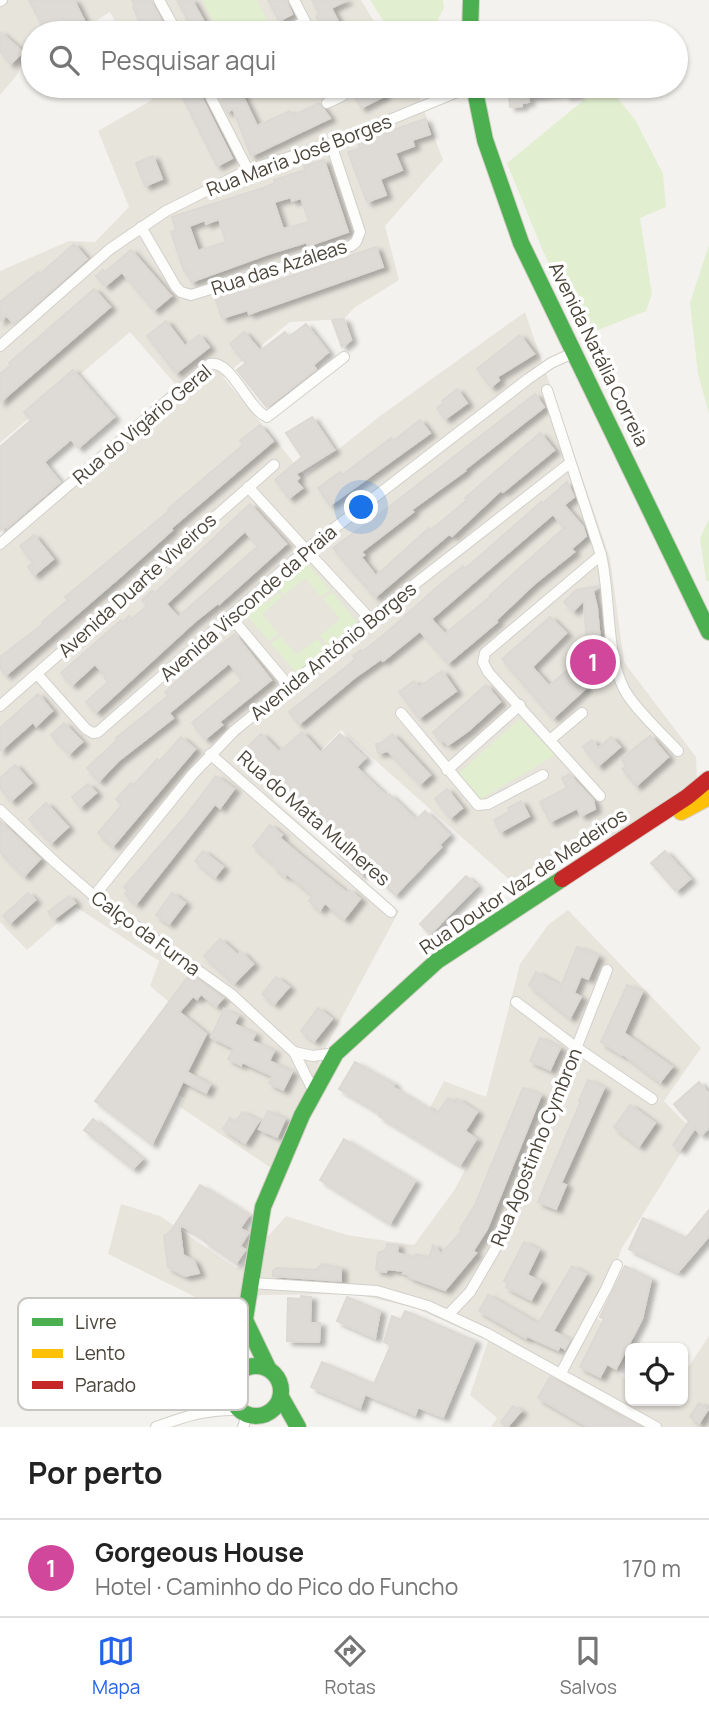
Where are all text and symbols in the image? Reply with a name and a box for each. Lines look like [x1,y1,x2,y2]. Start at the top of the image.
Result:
search box [21,21,688,98]
icon: search [45,41,83,79]
text: Pesquisar aqui [101,42,276,78]
street label: Rua Maria José Borges [203,108,395,202]
street label: Rua das Azáleas [208,233,350,301]
street label: Avenida Natália Correia [543,257,655,451]
street label: Rua do Vigário Geral [67,358,217,490]
your location [344,490,378,524]
street label: Avenida Duarte Viveiros [52,507,222,663]
street label: Avenida Visconde da Praia [154,519,342,687]
street label: Avenida António Borges [244,576,422,726]
pin: 1 [570,636,616,688]
street label: Rua do Mata Mulheres [232,744,396,892]
street label: Rua Doutor Vaz de Medeiros [414,802,632,960]
street label: Calço da Furna [86,885,206,981]
street label: Rua Agostinho Cymbron [484,1044,588,1250]
legend [18,1298,248,1410]
text: Livre [75,1309,117,1335]
text: Lento [75,1340,125,1366]
map controls [625,1343,688,1406]
button: locate [625,1343,688,1406]
text: Parado [75,1372,136,1398]
text: Por perto [28,1452,163,1493]
text: Gorgeous House [95,1534,304,1570]
text: 1 [46,1552,56,1584]
text: 170 m [622,1552,681,1584]
text: Hotel · Caminho do Pico do Funcho [95,1570,458,1602]
tab: Mapa [92,1632,140,1700]
tab: Rotas [324,1632,376,1700]
tab: Salvos [560,1632,617,1700]

